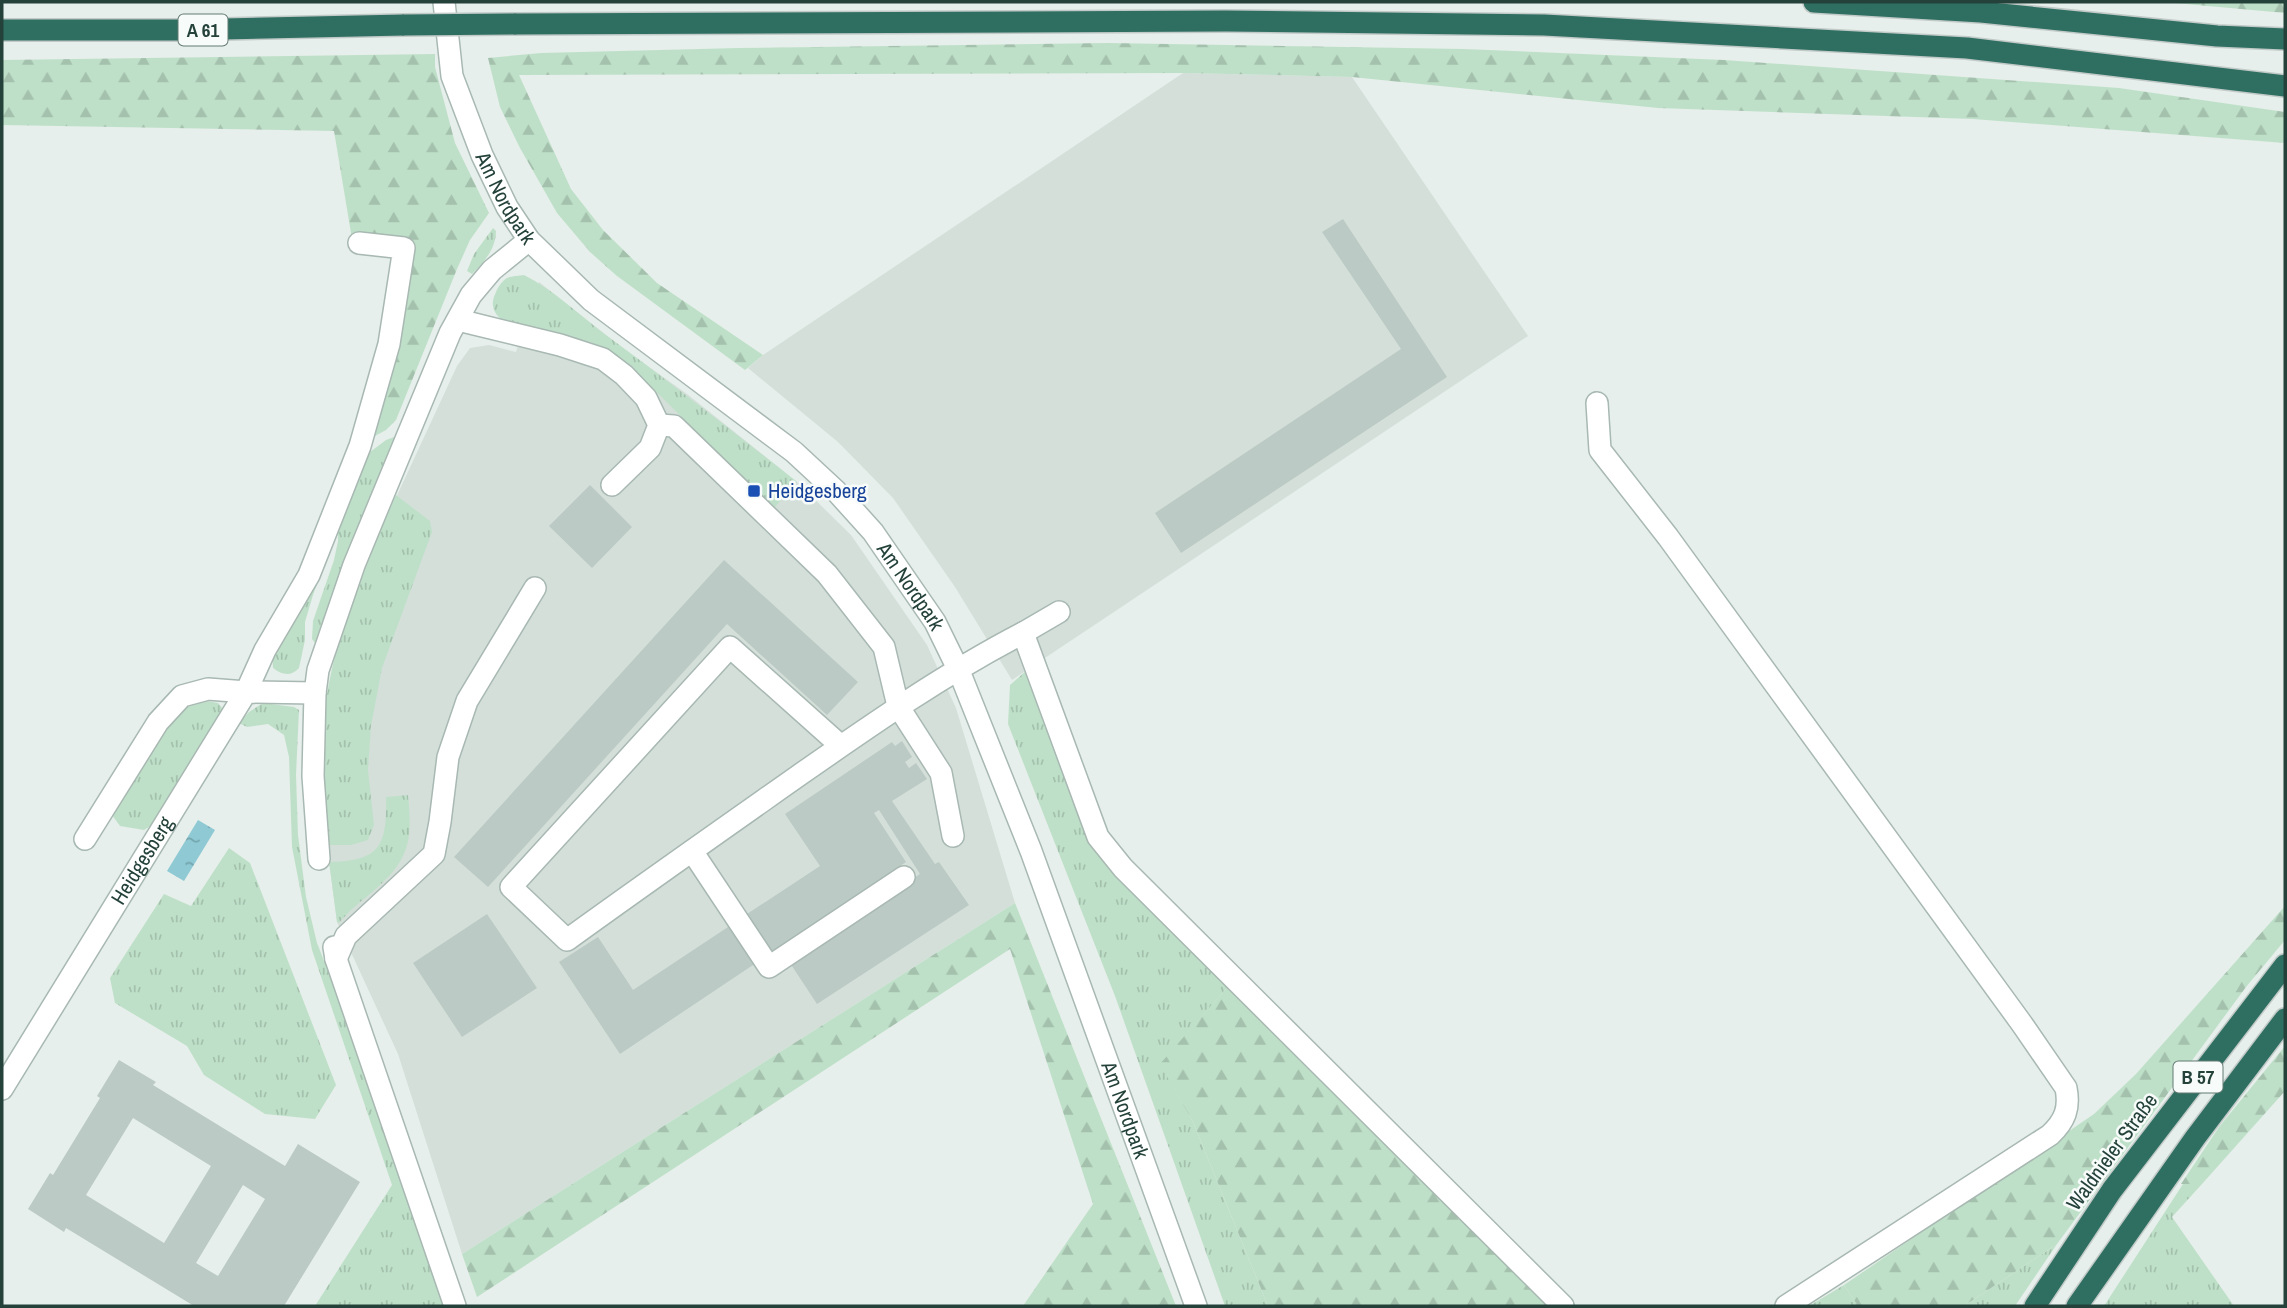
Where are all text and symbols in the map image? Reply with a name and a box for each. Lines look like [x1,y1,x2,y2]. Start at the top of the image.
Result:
road number: A 61 [178,14,228,46]
street label: Am Nordpark [468,146,543,250]
place label: Heidgesberg [768,476,867,505]
marker: Heidgesberg [746,483,762,499]
street label: Am Nordpark [870,535,952,635]
street label: Heidgesberg [104,810,180,910]
street label: Am Nordpark [1094,1056,1156,1163]
road number: B 57 [2174,1062,2222,1092]
street label: Waldnieler Straße [2059,1087,2164,1216]

